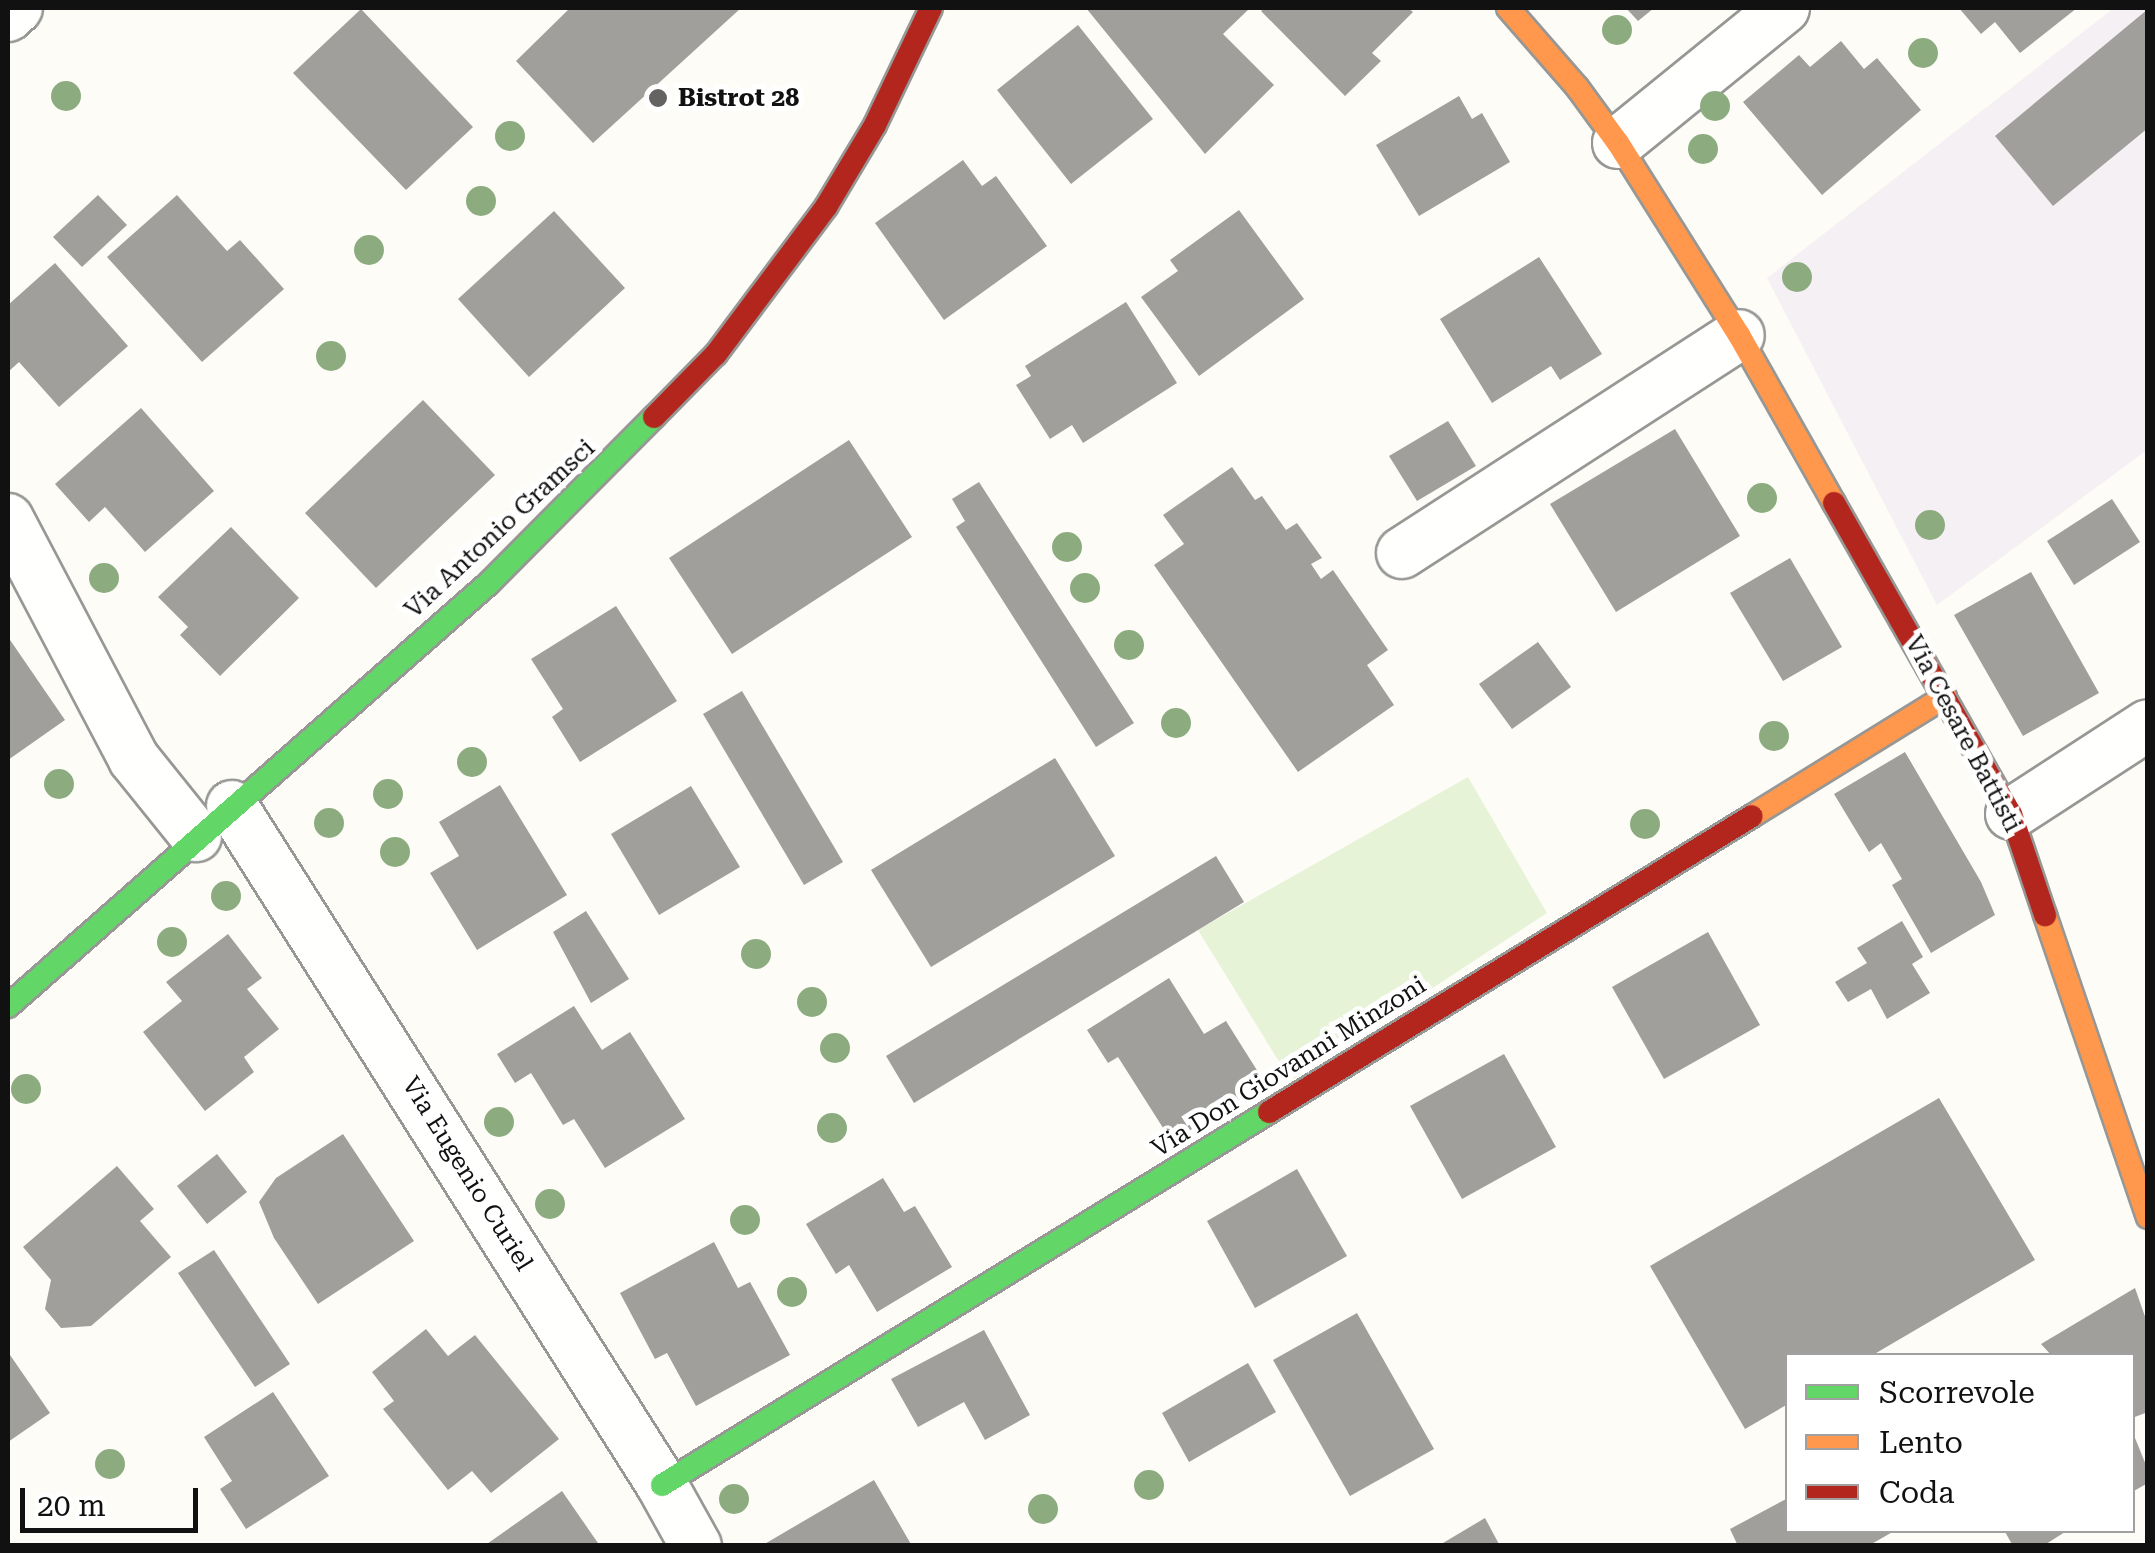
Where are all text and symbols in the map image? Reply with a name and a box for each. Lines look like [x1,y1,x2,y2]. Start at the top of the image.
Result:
place label: Bistrot 28 [678,83,799,113]
marker: Bistrot 28 [647,87,669,109]
street label: Via Antonio Gramsci [399,433,601,625]
street label: Via Cesare Battisti [1898,630,2028,838]
street label: Via Don Giovanni Minzoni [1146,970,1432,1164]
street label: Via Eugenio Curiel [395,1071,539,1277]
legend [1785,1353,2135,1533]
text: Scorrevole [1879,1375,2035,1410]
text: Lento [1879,1425,1963,1460]
scale bar [25,1468,202,1530]
text: Coda [1879,1475,1955,1510]
text: 20 m [37,1488,106,1523]

